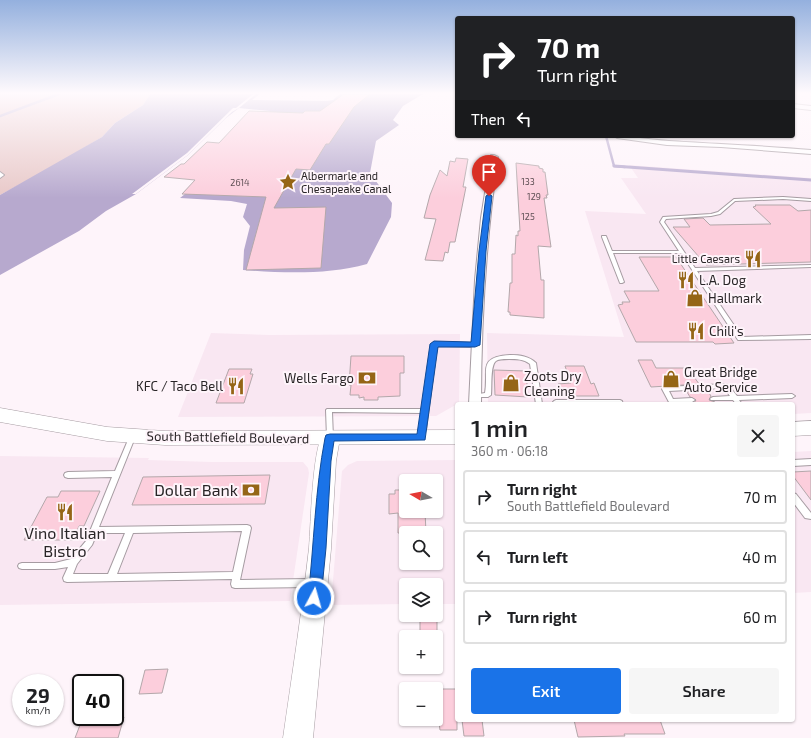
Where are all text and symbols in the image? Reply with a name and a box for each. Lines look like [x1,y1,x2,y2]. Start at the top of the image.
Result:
text: 70 m [537,30,600,64]
icon: right [471,32,523,84]
text: Turn right [537,64,617,86]
icon: left [513,108,535,130]
text: Then [471,110,505,128]
pin [472,155,506,196]
icon: arrive [478,161,500,183]
place label: Albermarle and Chesapeake Canal [301,169,392,195]
place icon: Albermarle and Chesapeake Canal [278,172,298,192]
house number: 133 [521,176,535,187]
house number: 2614 [230,177,250,188]
house number: 129 [527,191,541,202]
house number: 125 [521,211,535,222]
restaurant icon: Little Caesars [743,249,763,269]
place label: Little Caesars [672,252,740,265]
restaurant icon: L.A. Dog [676,270,696,290]
place label: L.A. Dog [699,272,746,288]
shop icon: Hallmark [685,288,705,308]
place label: Hallmark [708,290,762,306]
restaurant icon: Chili's [686,321,706,341]
place label: Chili's [709,323,744,339]
place label: Great Bridge Auto Service [684,364,758,395]
bank icon: Wells Fargo [357,368,377,388]
place label: Zoots Dry Cleaning [524,368,581,399]
shop icon: Great Bridge Auto Service [661,369,681,389]
place label: Wells Fargo [284,370,354,386]
shop icon: Zoots Dry Cleaning [501,373,521,393]
restaurant icon: KFC / Taco Bell [226,376,246,396]
place label: KFC / Taco Bell [136,378,223,394]
text: 1 min [471,413,528,442]
button: close [737,415,779,457]
street label: South Battlefield Boulevard [147,428,309,446]
text: 360 m · 06:18 [471,443,548,459]
north arrow [399,474,443,518]
map controls [399,474,443,726]
place label: Dollar Bank [154,480,238,499]
bank icon: Dollar Bank [241,480,261,500]
text: Turn right [507,480,577,498]
icon: right [473,486,495,508]
text: 70 m [744,488,777,506]
text: South Battlefield Boulevard [507,498,670,514]
restaurant icon: Vino Italian Bistro [55,502,75,522]
place label: Vino Italian Bistro [24,523,106,560]
button: search [399,526,443,570]
icon: left [473,546,495,568]
text: Turn left [507,548,568,566]
text: 40 m [742,548,777,566]
position arrow [293,577,335,619]
button: layers [399,578,443,622]
icon: right [473,606,495,628]
text: Turn right [507,608,577,626]
text: 60 m [743,608,777,626]
button: + [399,630,443,674]
button: Exit [471,668,621,714]
button: Share [629,668,779,714]
speed limit sign: 40 [72,674,124,726]
button: − [399,682,443,726]
text: 29 [26,683,50,707]
text: km/h [26,704,50,716]

